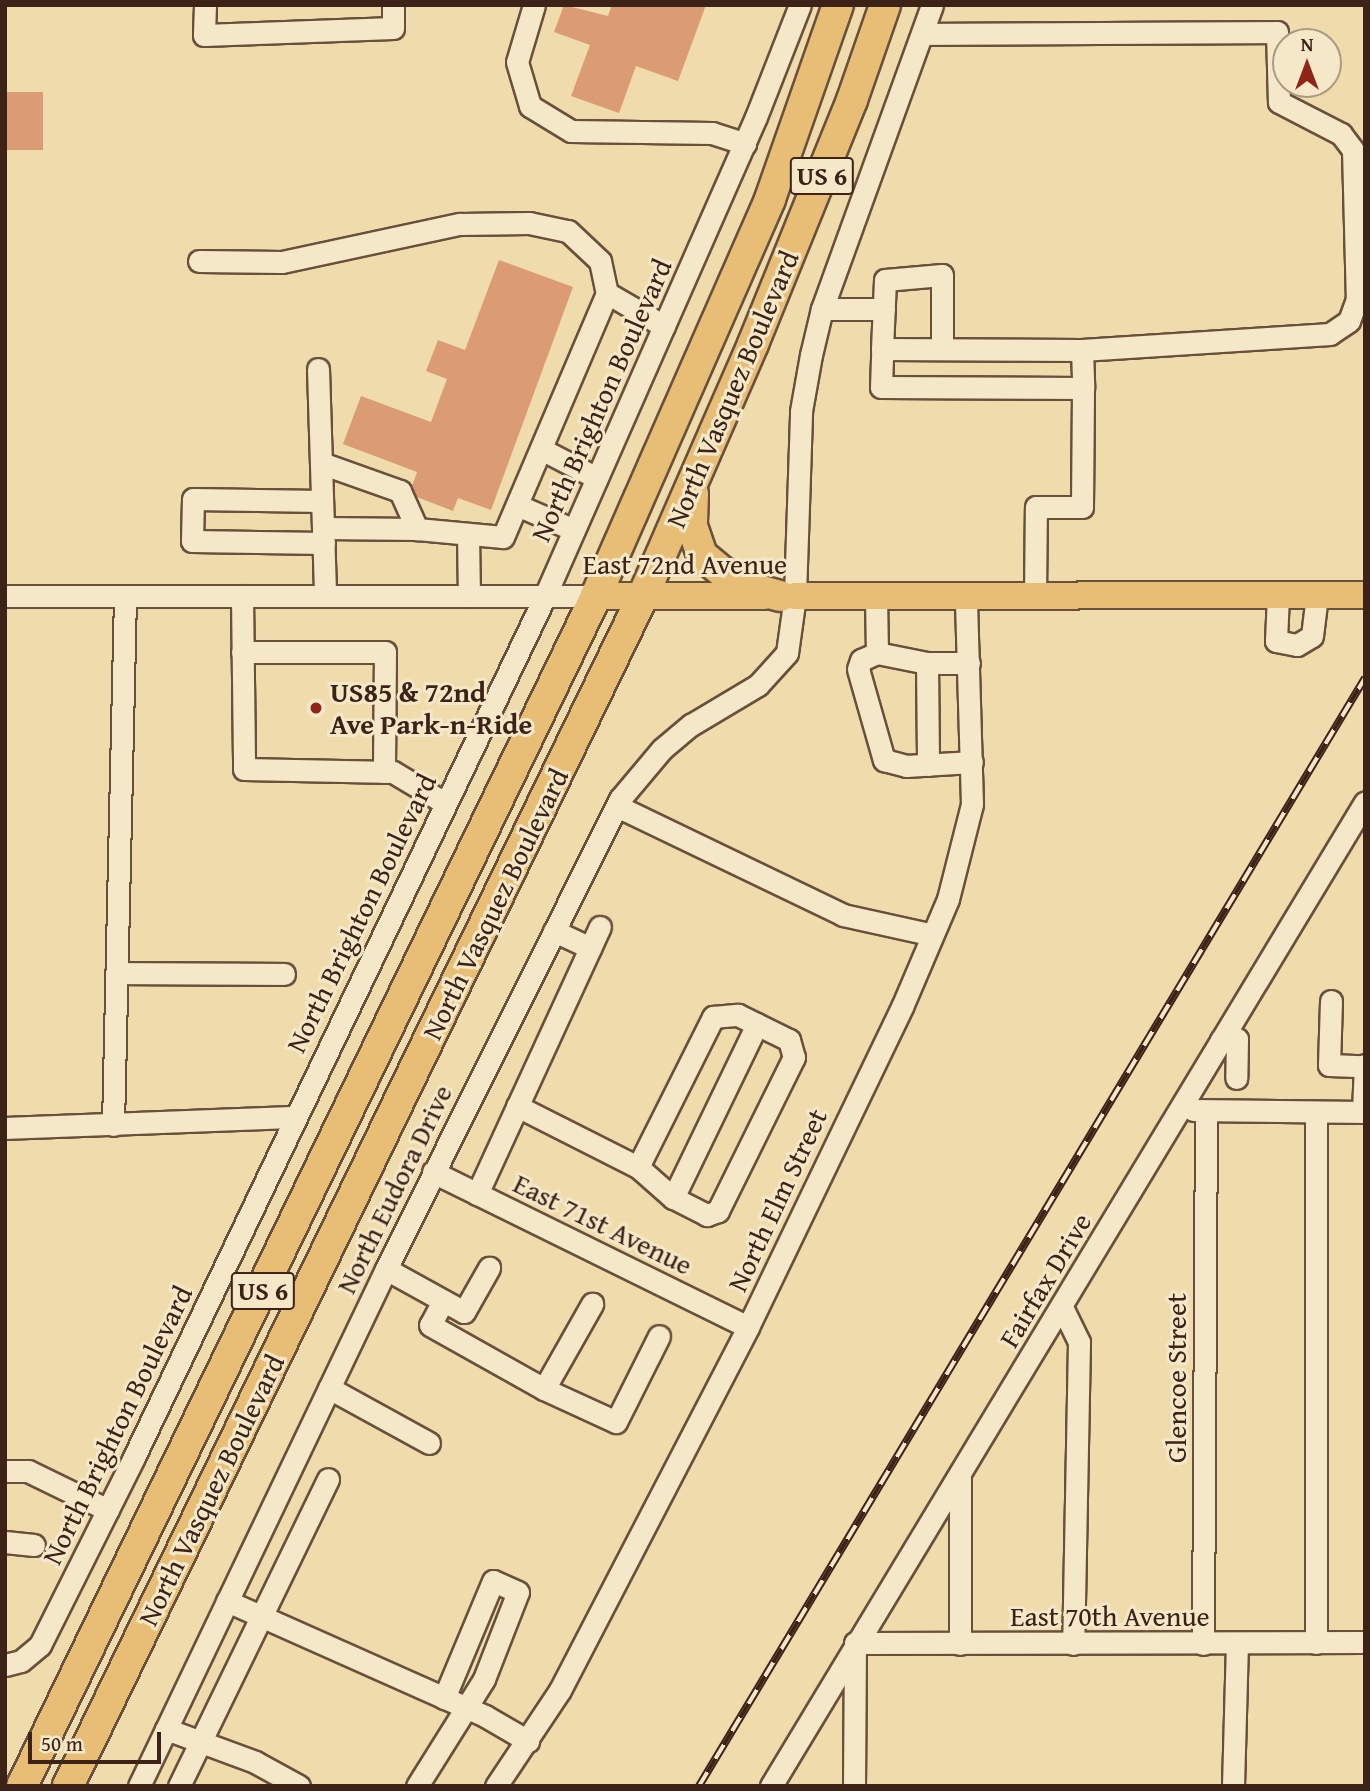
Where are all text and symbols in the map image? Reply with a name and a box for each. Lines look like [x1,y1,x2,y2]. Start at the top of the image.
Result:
north arrow [1272,28,1342,98]
text: N [1301,30,1313,58]
road number: US 6 [789,154,855,198]
street label: North Vasquez Boulevard [658,246,806,532]
street label: North Brighton Boulevard [523,253,679,547]
street label: East 72nd Avenue [583,547,787,581]
place label: US85 & 72nd Ave Park-n-Ride [330,675,532,741]
marker: US85 & 72nd Ave Park-n-Ride [308,700,324,716]
street label: North Vasquez Boulevard [415,763,575,1045]
street label: North Brighton Boulevard [279,768,443,1058]
street label: North Eudora Drive [329,1079,459,1299]
street label: North Elm Street [720,1103,834,1297]
street label: East 71st Avenue [508,1166,698,1282]
street label: Fairfax Drive [992,1207,1098,1353]
road number: US 6 [230,1268,296,1314]
street label: North Brighton Boulevard [35,1280,199,1570]
street label: Glencoe Street [1159,1293,1193,1463]
street label: North Vasquez Boulevard [131,1349,291,1631]
street label: East 70th Avenue [1010,1599,1210,1633]
scale bar [32,1718,164,1762]
text: 50 m [41,1728,83,1759]

